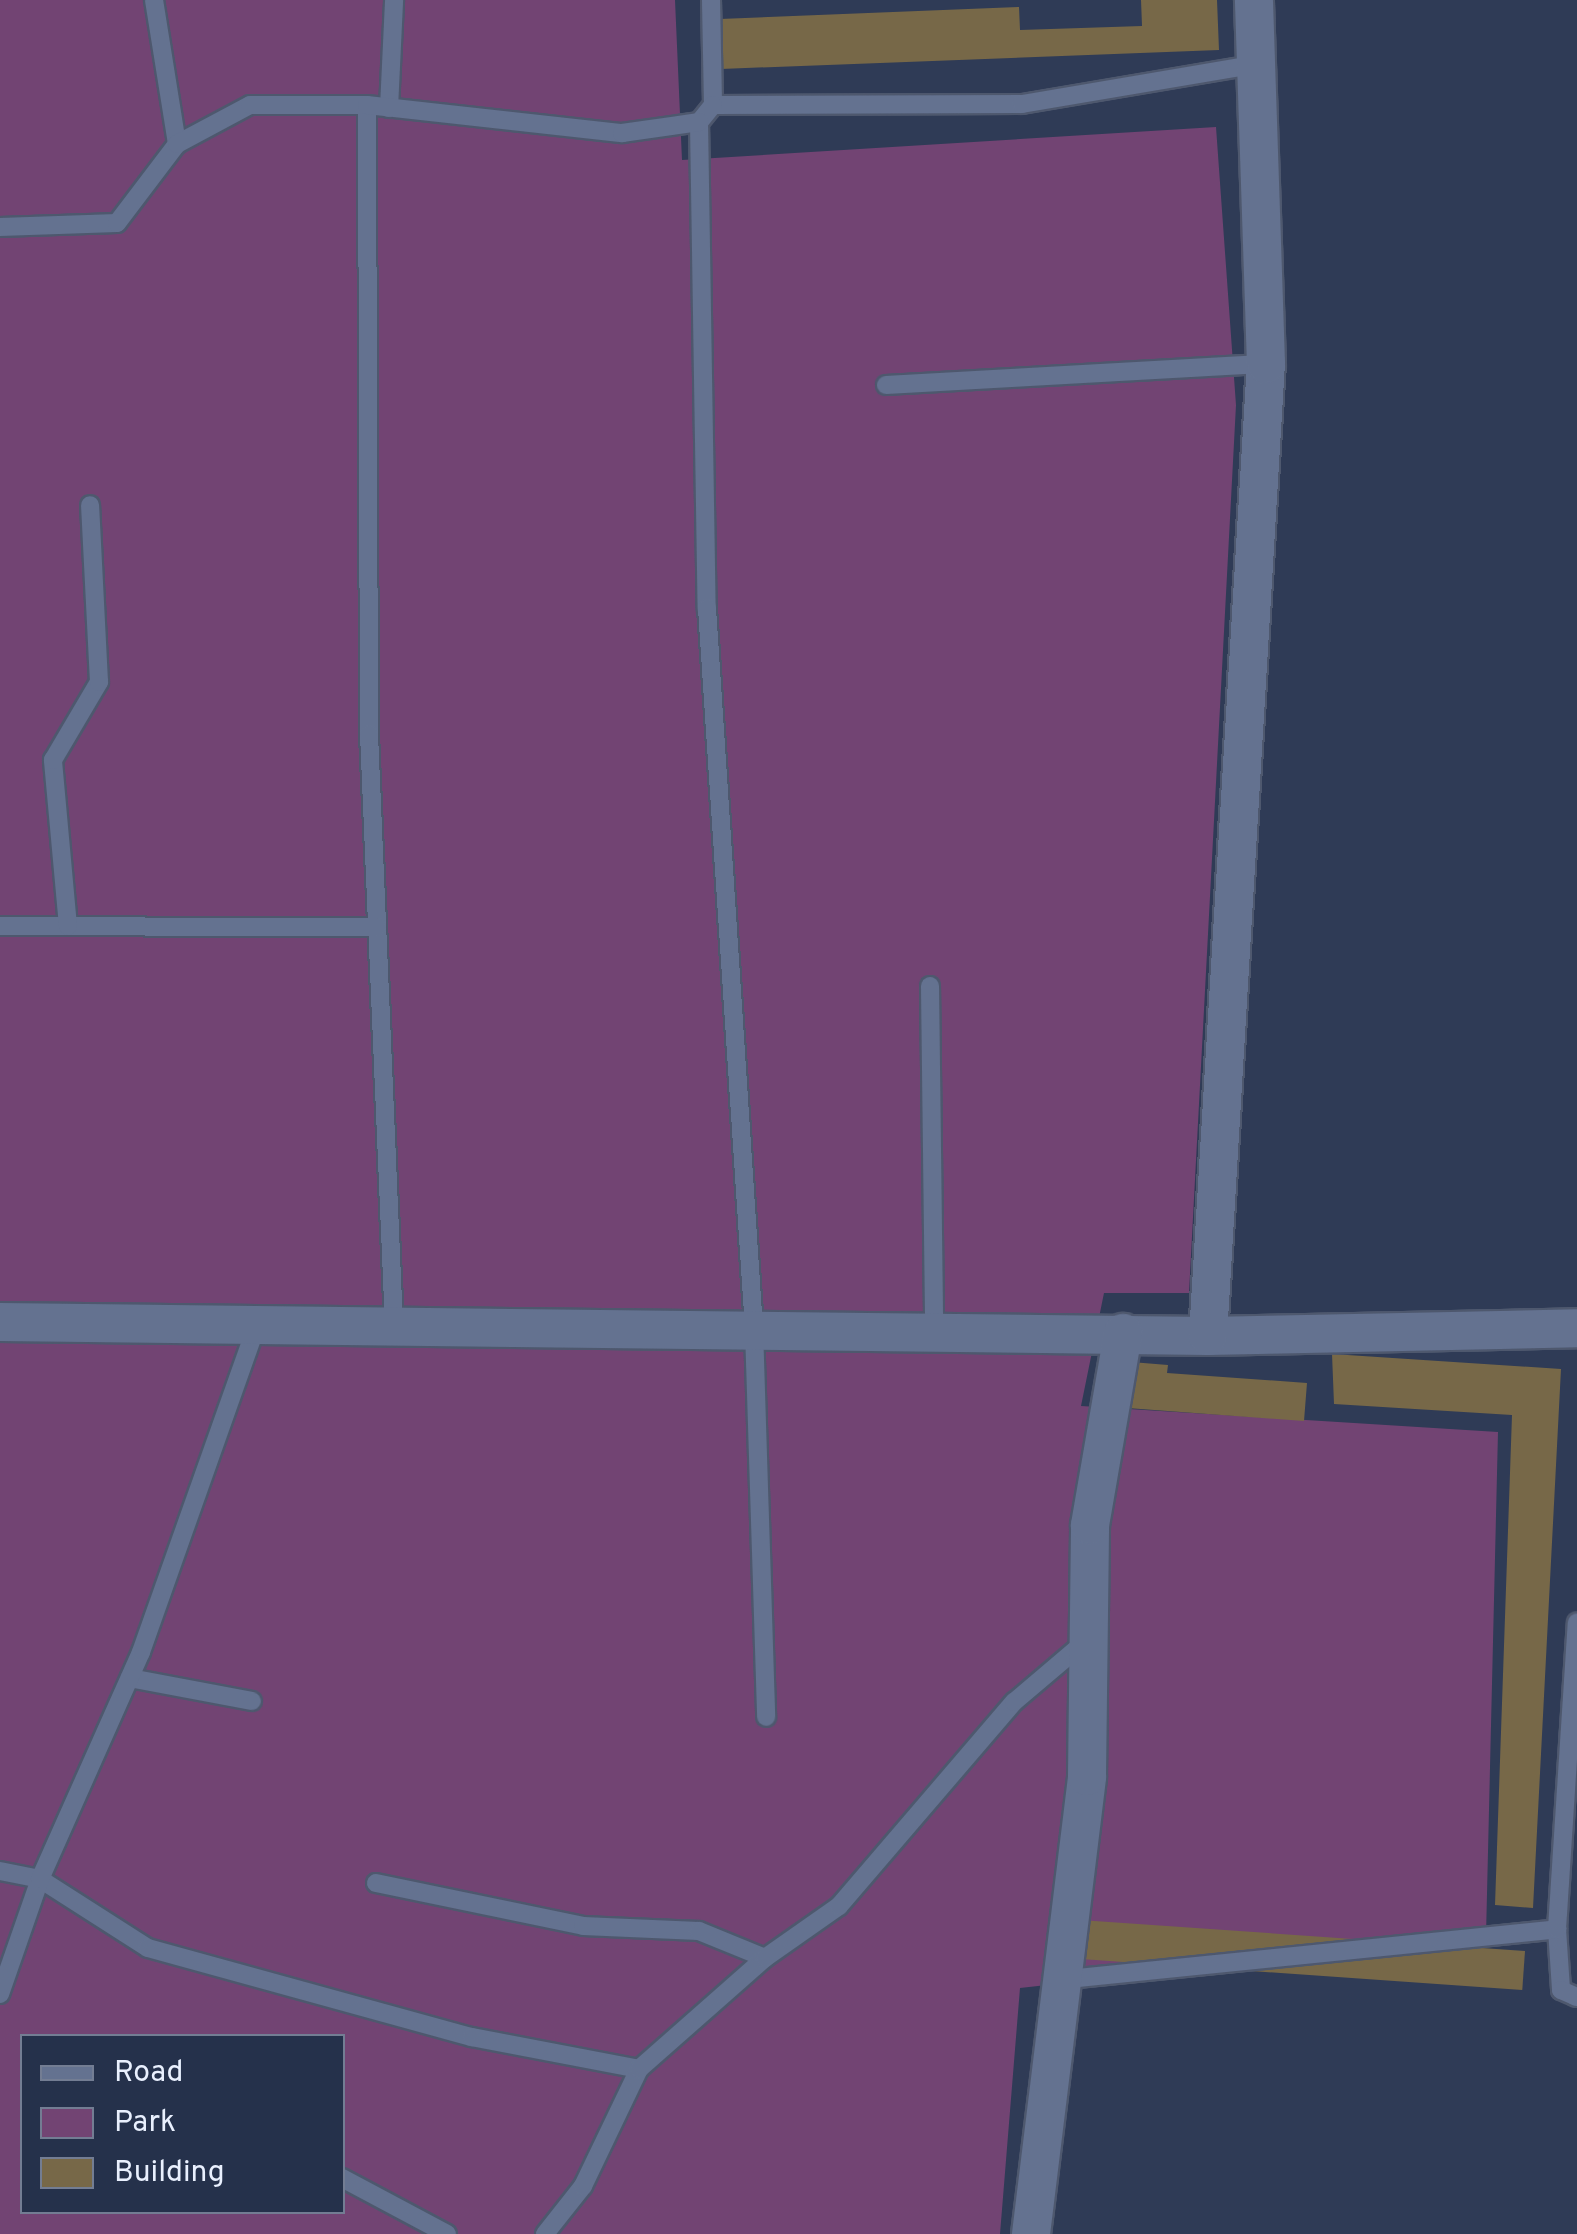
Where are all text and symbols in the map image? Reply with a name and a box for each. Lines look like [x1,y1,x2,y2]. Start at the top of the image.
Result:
legend [20,2034,345,2214]
text: Road [114,2055,183,2092]
text: Park [114,2105,176,2142]
text: Building [114,2155,225,2192]

